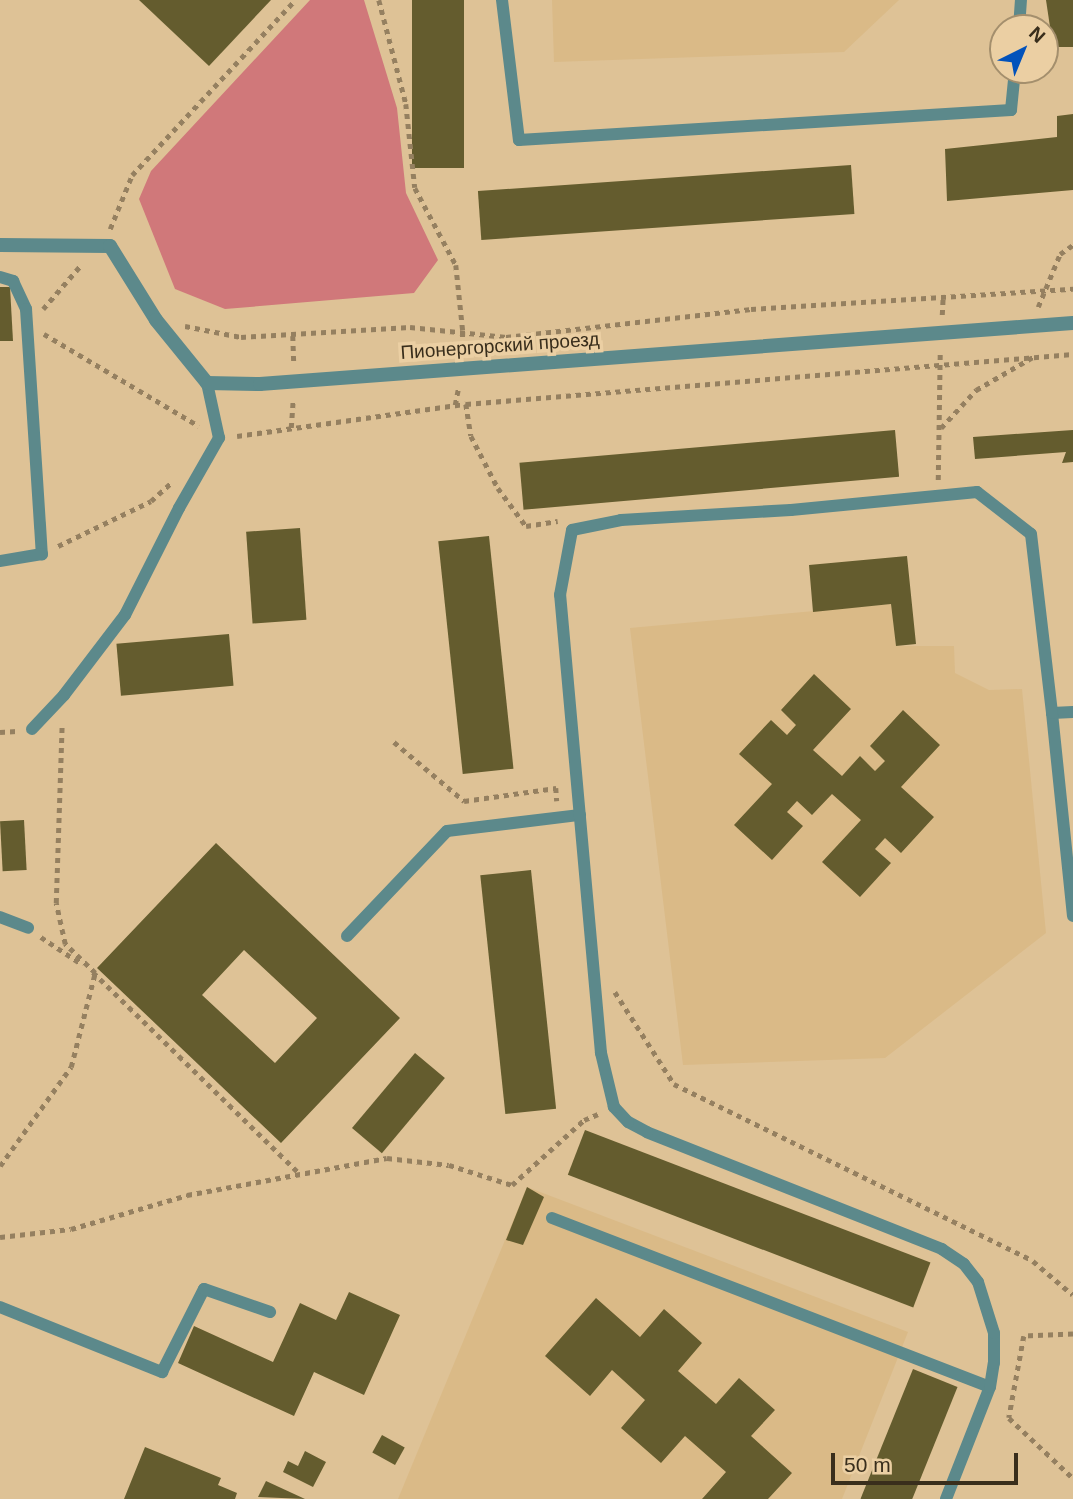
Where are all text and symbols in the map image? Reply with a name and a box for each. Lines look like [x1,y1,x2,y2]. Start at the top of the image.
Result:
north arrow [989,14,1059,84]
text: N [1025,22,1049,47]
street label: Пионергорский проезд [400,328,600,364]
scale bar [835,1440,1022,1484]
text: 50 m [844,1453,891,1476]

